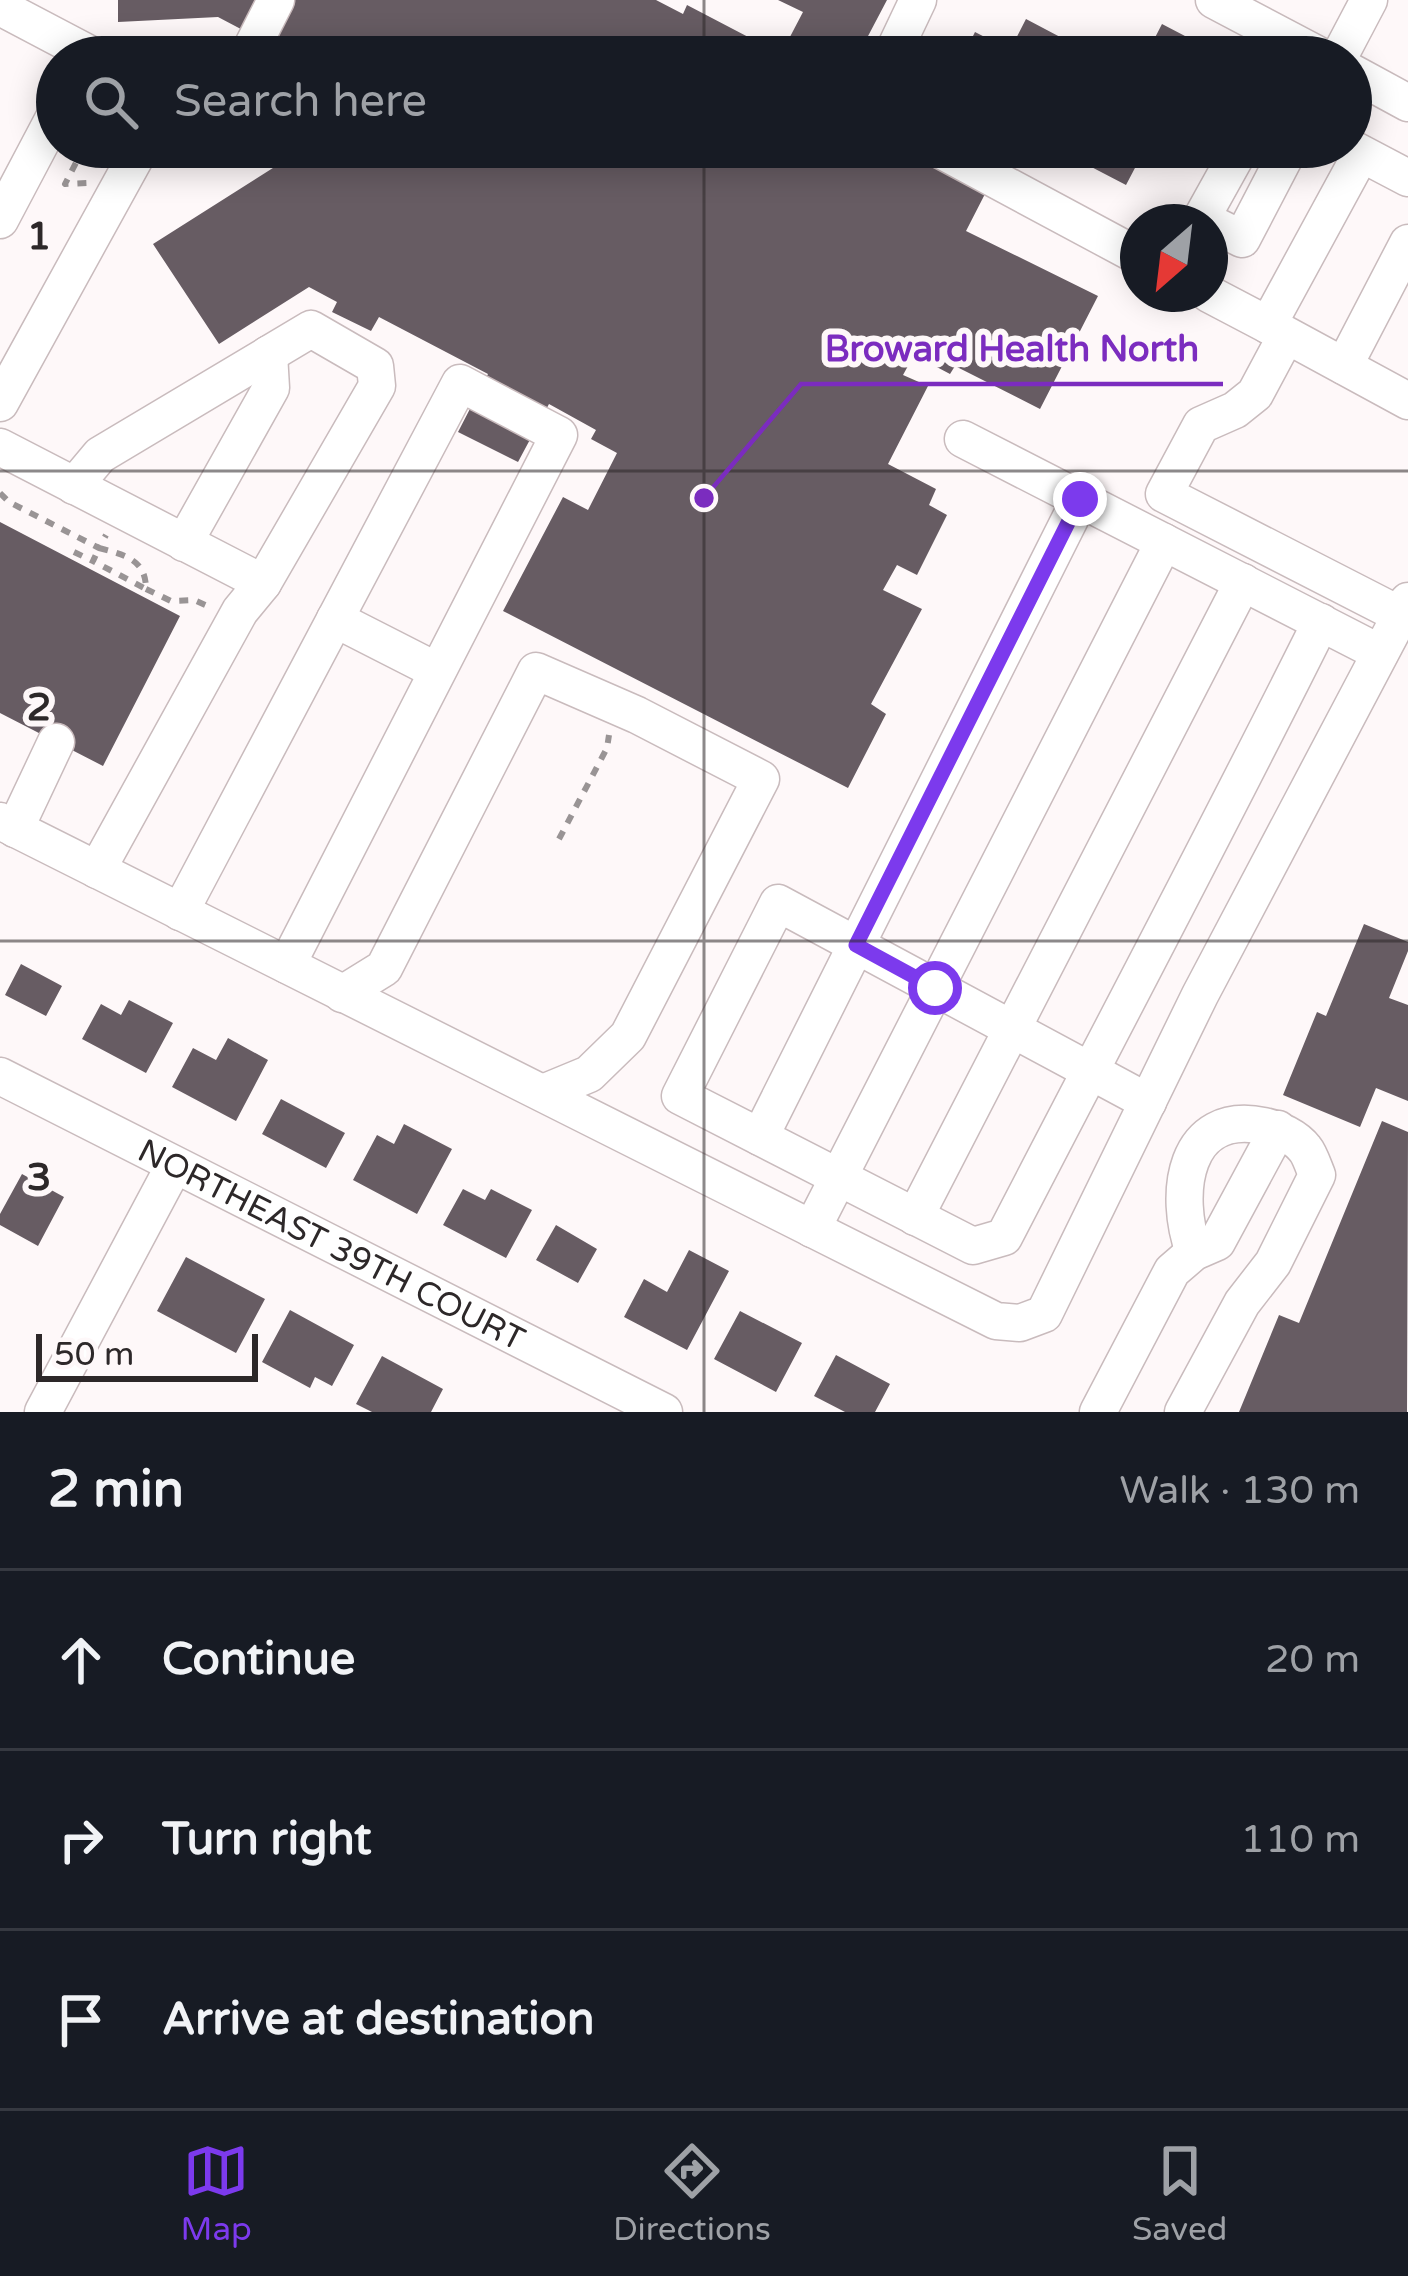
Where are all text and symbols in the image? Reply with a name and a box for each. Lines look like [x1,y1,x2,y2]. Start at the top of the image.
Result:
search box [36,36,1372,168]
icon: search [78,69,144,135]
text: Search here [174,75,427,129]
north arrow [1120,204,1228,312]
text: 1 [27,213,51,260]
callout: Broward Health North [801,312,1223,384]
text: Broward Health North [825,328,1199,371]
route end [1053,472,1107,526]
text: 2 [27,684,51,731]
route start [908,961,962,1015]
street label: NORTHEAST 39TH COURT [131,1131,531,1359]
text: 3 [27,1154,51,1201]
scale bar [36,1328,258,1381]
text: 50 m [54,1335,134,1374]
text: 2 min [48,1459,184,1521]
text: Walk · 130 m [1119,1467,1360,1514]
icon: ahead [48,1627,114,1693]
text: Continue [162,1633,355,1687]
text: 20 m [1265,1636,1360,1683]
icon: right [48,1807,114,1873]
text: Turn right [162,1813,371,1867]
text: 110 m [1241,1816,1360,1863]
icon: arrive [48,1987,114,2053]
text: Arrive at destination [162,1993,594,2047]
tab: Map [181,2138,252,2249]
tab: Directions [613,2138,771,2249]
tab: Saved [1132,2138,1227,2249]

